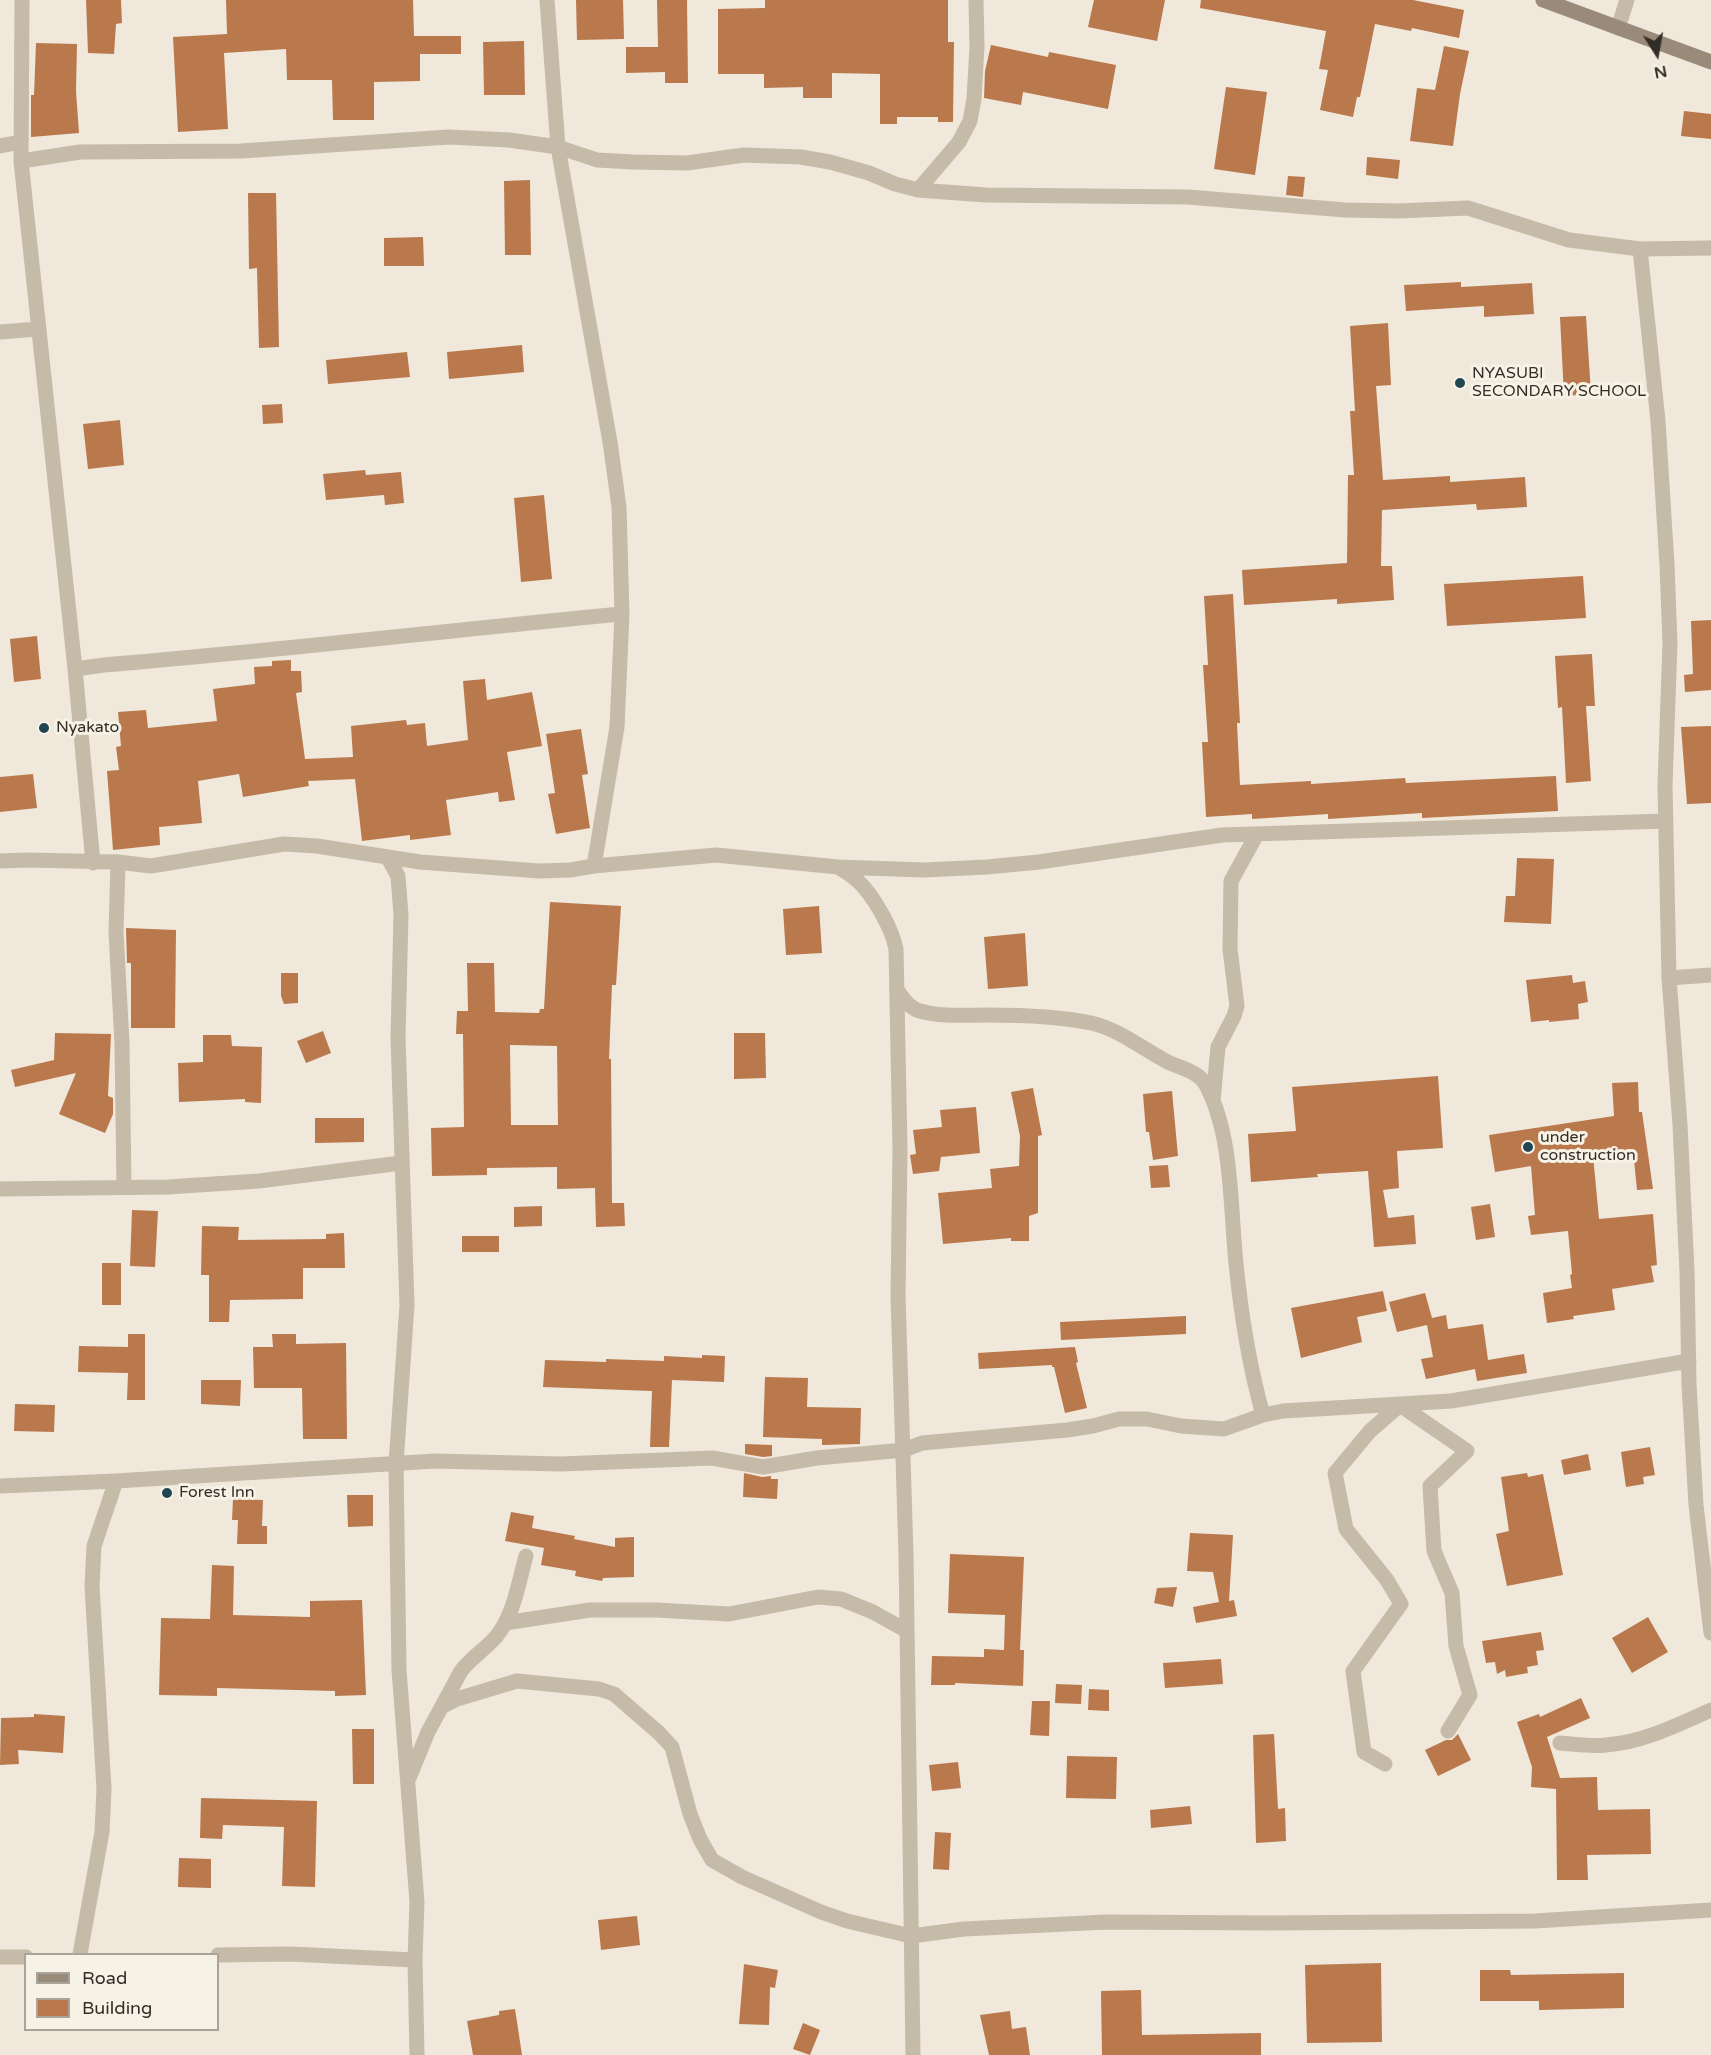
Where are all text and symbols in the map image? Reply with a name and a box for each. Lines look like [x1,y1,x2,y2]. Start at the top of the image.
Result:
north arrow [1627,24,1687,84]
text: N [1652,61,1669,83]
place label: NYASUBI SECONDARY SCHOOL [1472,364,1646,402]
marker: NYASUBI SECONDARY SCHOOL [1453,376,1467,390]
place label: Nyakato [56,718,119,738]
marker: Nyakato [37,721,51,735]
place label: under construction [1540,1128,1636,1166]
marker: under construction [1521,1140,1535,1154]
place label: Forest Inn [179,1483,255,1503]
marker: Forest Inn [160,1486,174,1500]
legend [24,1953,219,2031]
text: Road [82,1967,127,1989]
text: Building [82,1997,152,2019]

